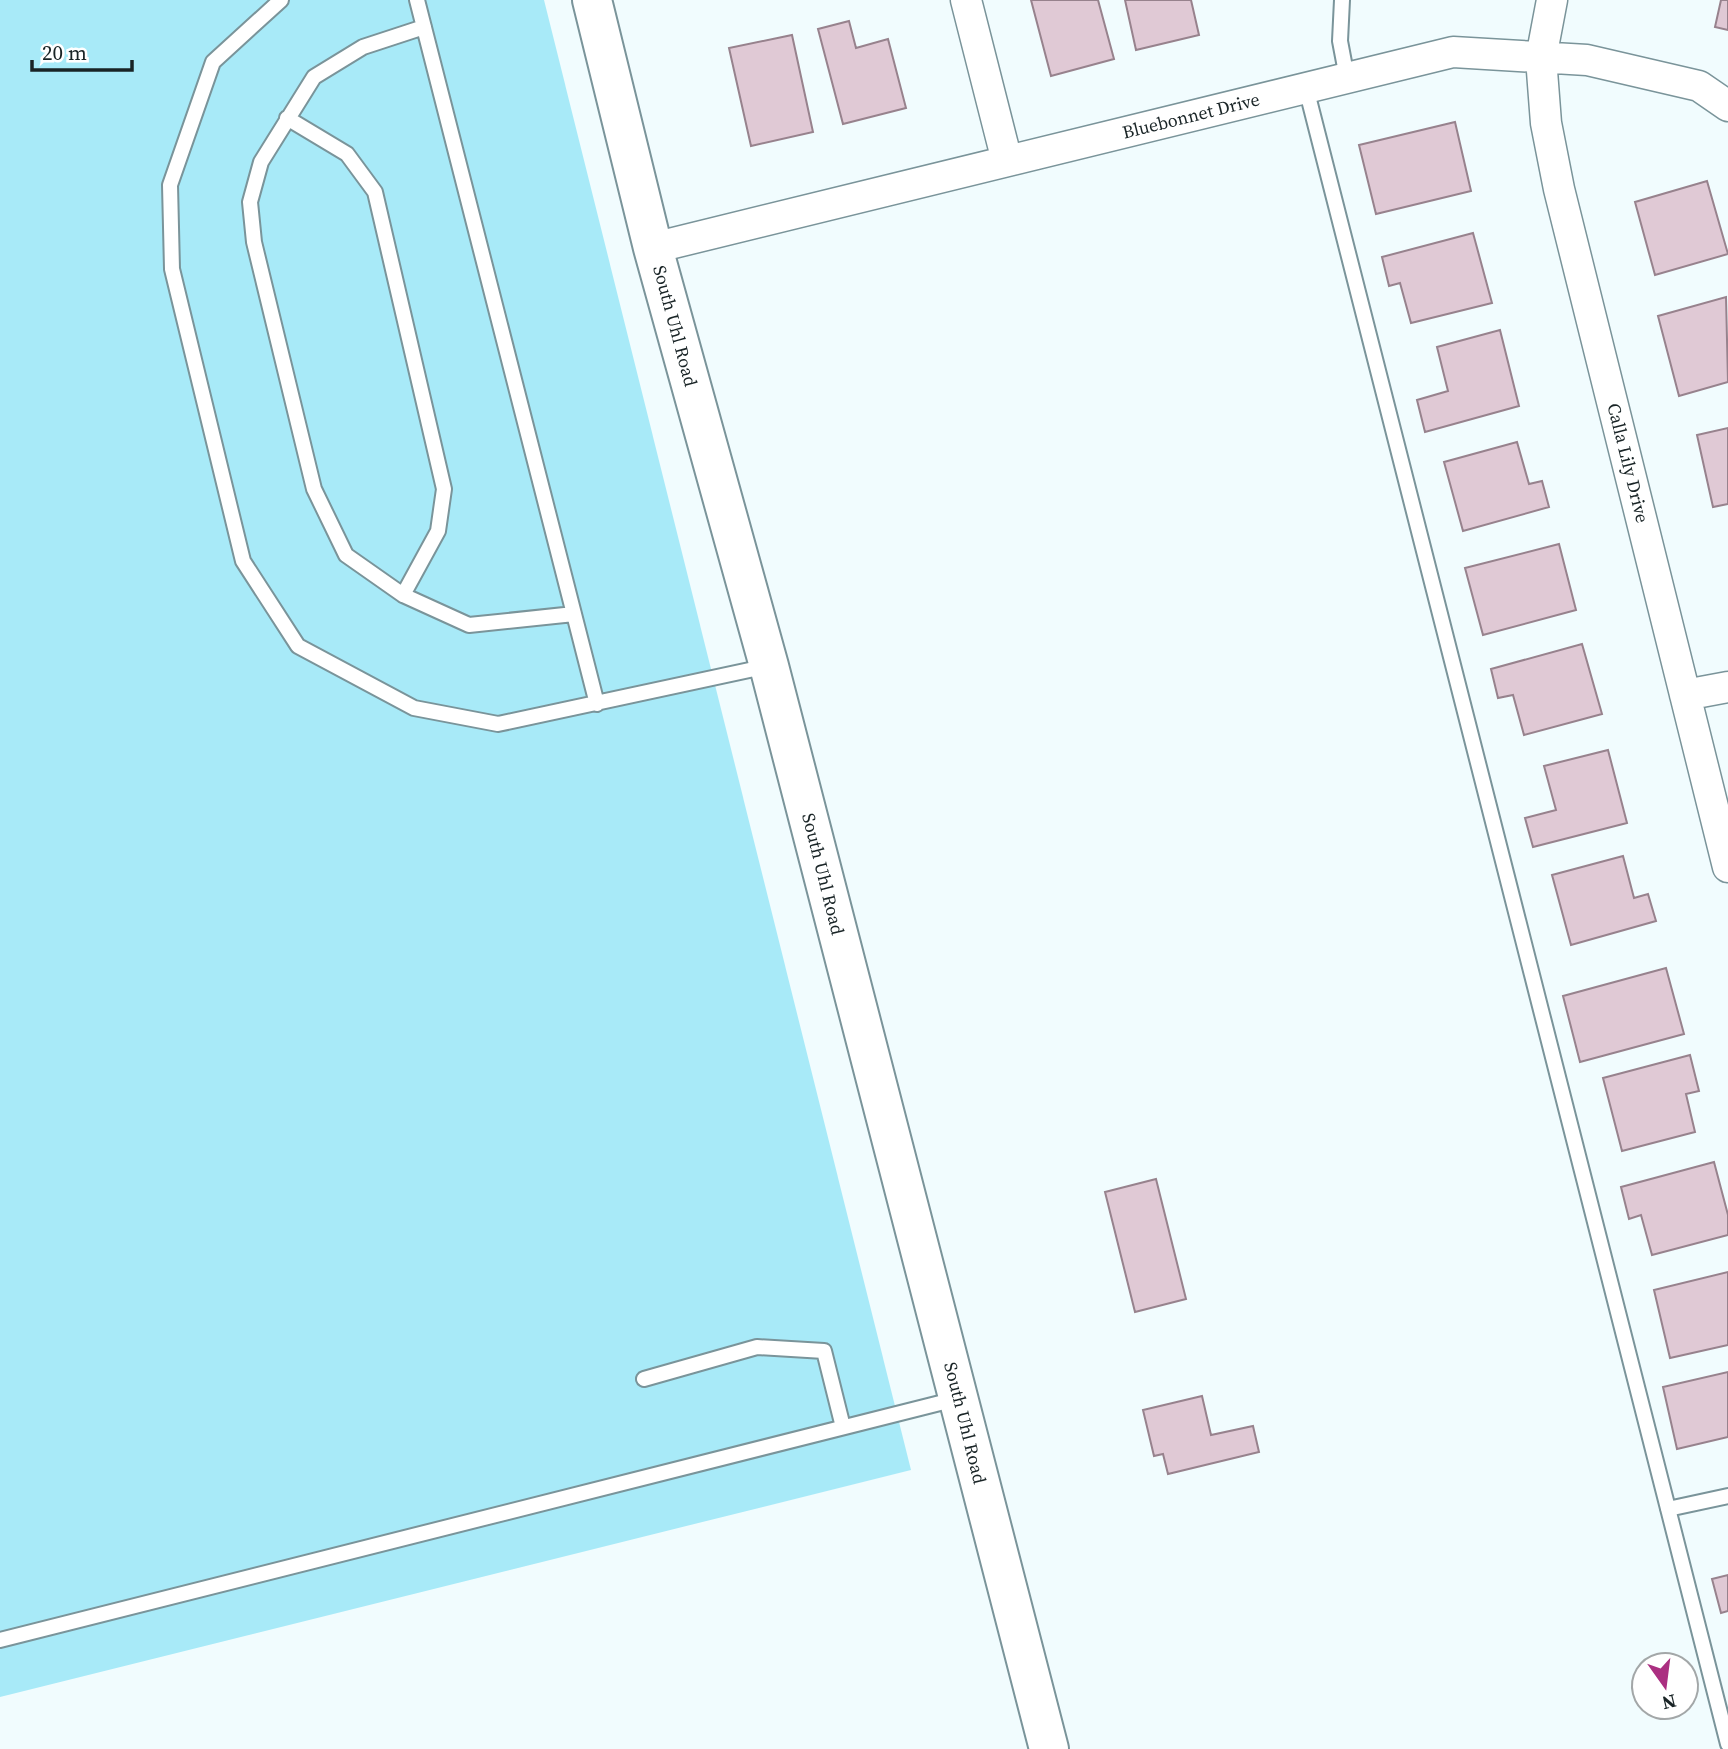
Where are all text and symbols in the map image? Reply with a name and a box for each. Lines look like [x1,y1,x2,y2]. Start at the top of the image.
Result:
scale bar [32,28,131,72]
text: 20 m [42,38,87,67]
street label: Bluebonnet Drive [1120,86,1262,145]
street label: South Uhl Road [647,262,704,389]
street label: Calla Lily Drive [1602,400,1655,525]
street label: South Uhl Road [796,810,851,937]
street label: South Uhl Road [938,1359,993,1486]
north arrow [1630,1651,1700,1721]
text: N [1659,1688,1679,1717]

